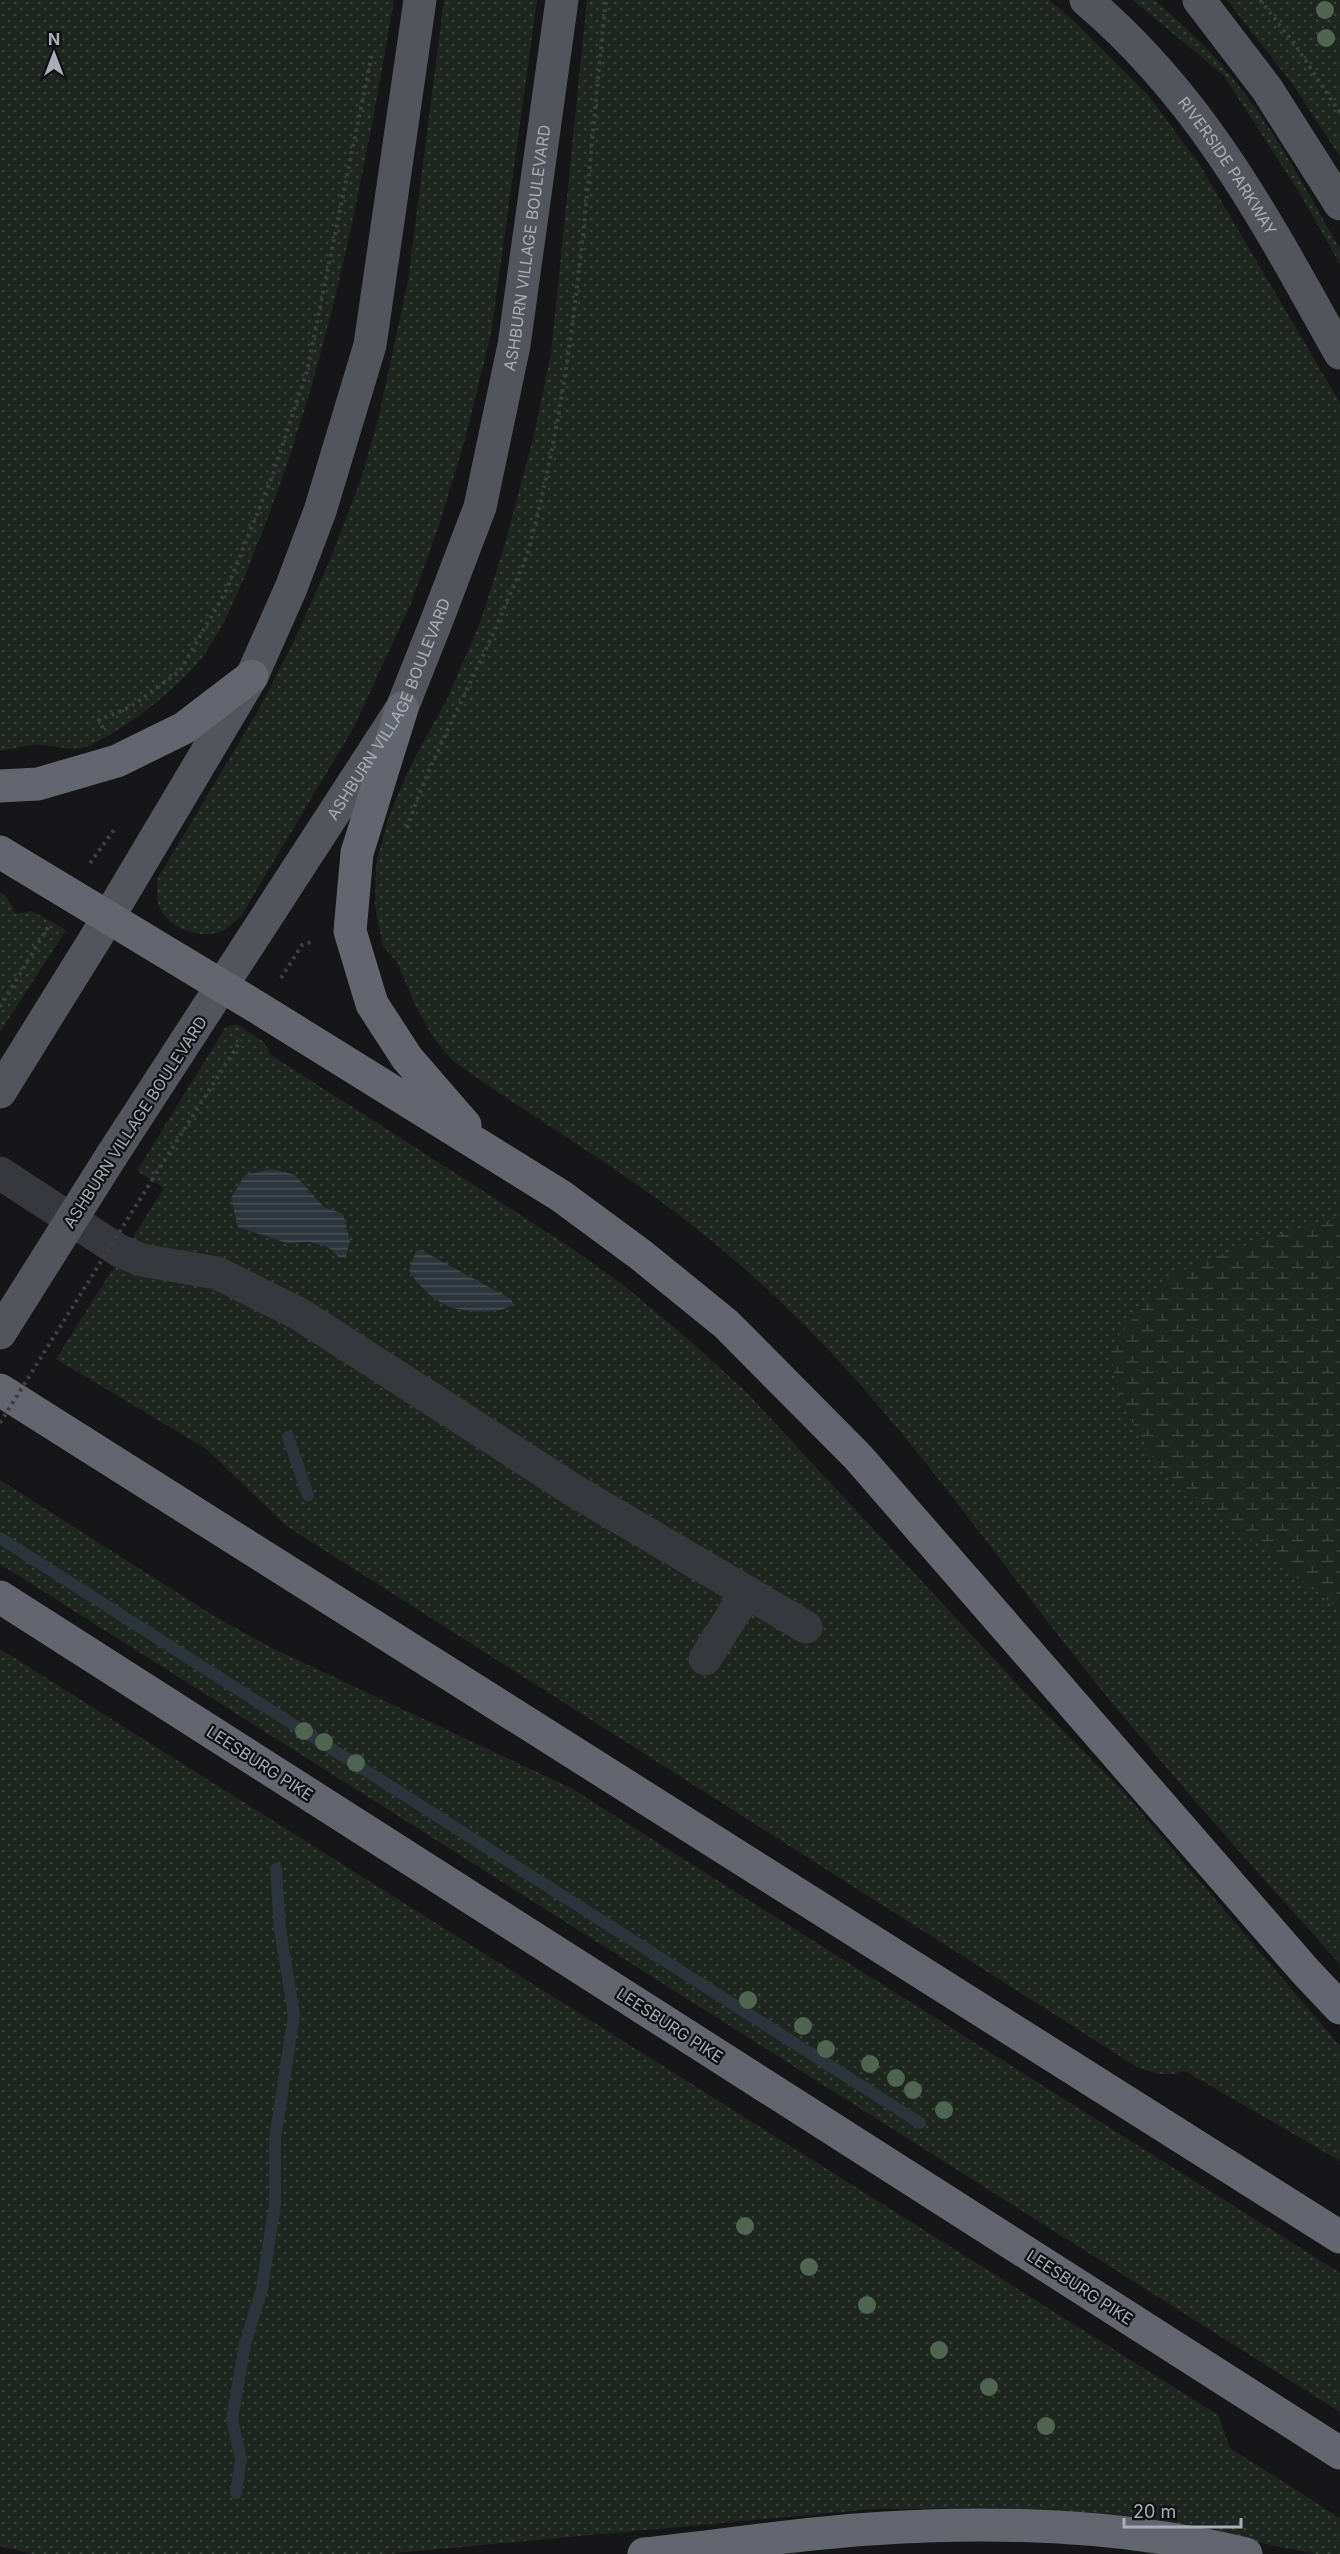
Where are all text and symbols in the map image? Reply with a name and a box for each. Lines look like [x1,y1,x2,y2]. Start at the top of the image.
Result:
north arrow [24,24,84,84]
text: N [48,29,60,49]
street label: RIVERSIDE PARKWAY [1174,93,1281,239]
street label: ASHBURN VILLAGE BOULEVARD [499,123,555,373]
street label: ASHBURN VILLAGE BOULEVARD [322,595,454,823]
street label: ASHBURN VILLAGE BOULEVARD [59,1012,211,1232]
street label: LEESBURG PIKE [203,1721,317,1805]
street label: LEESBURG PIKE [613,1983,727,2067]
street label: LEESBURG PIKE [1023,2245,1137,2329]
scale bar [1124,2491,1241,2529]
text: 20 m [1133,2501,1176,2522]

